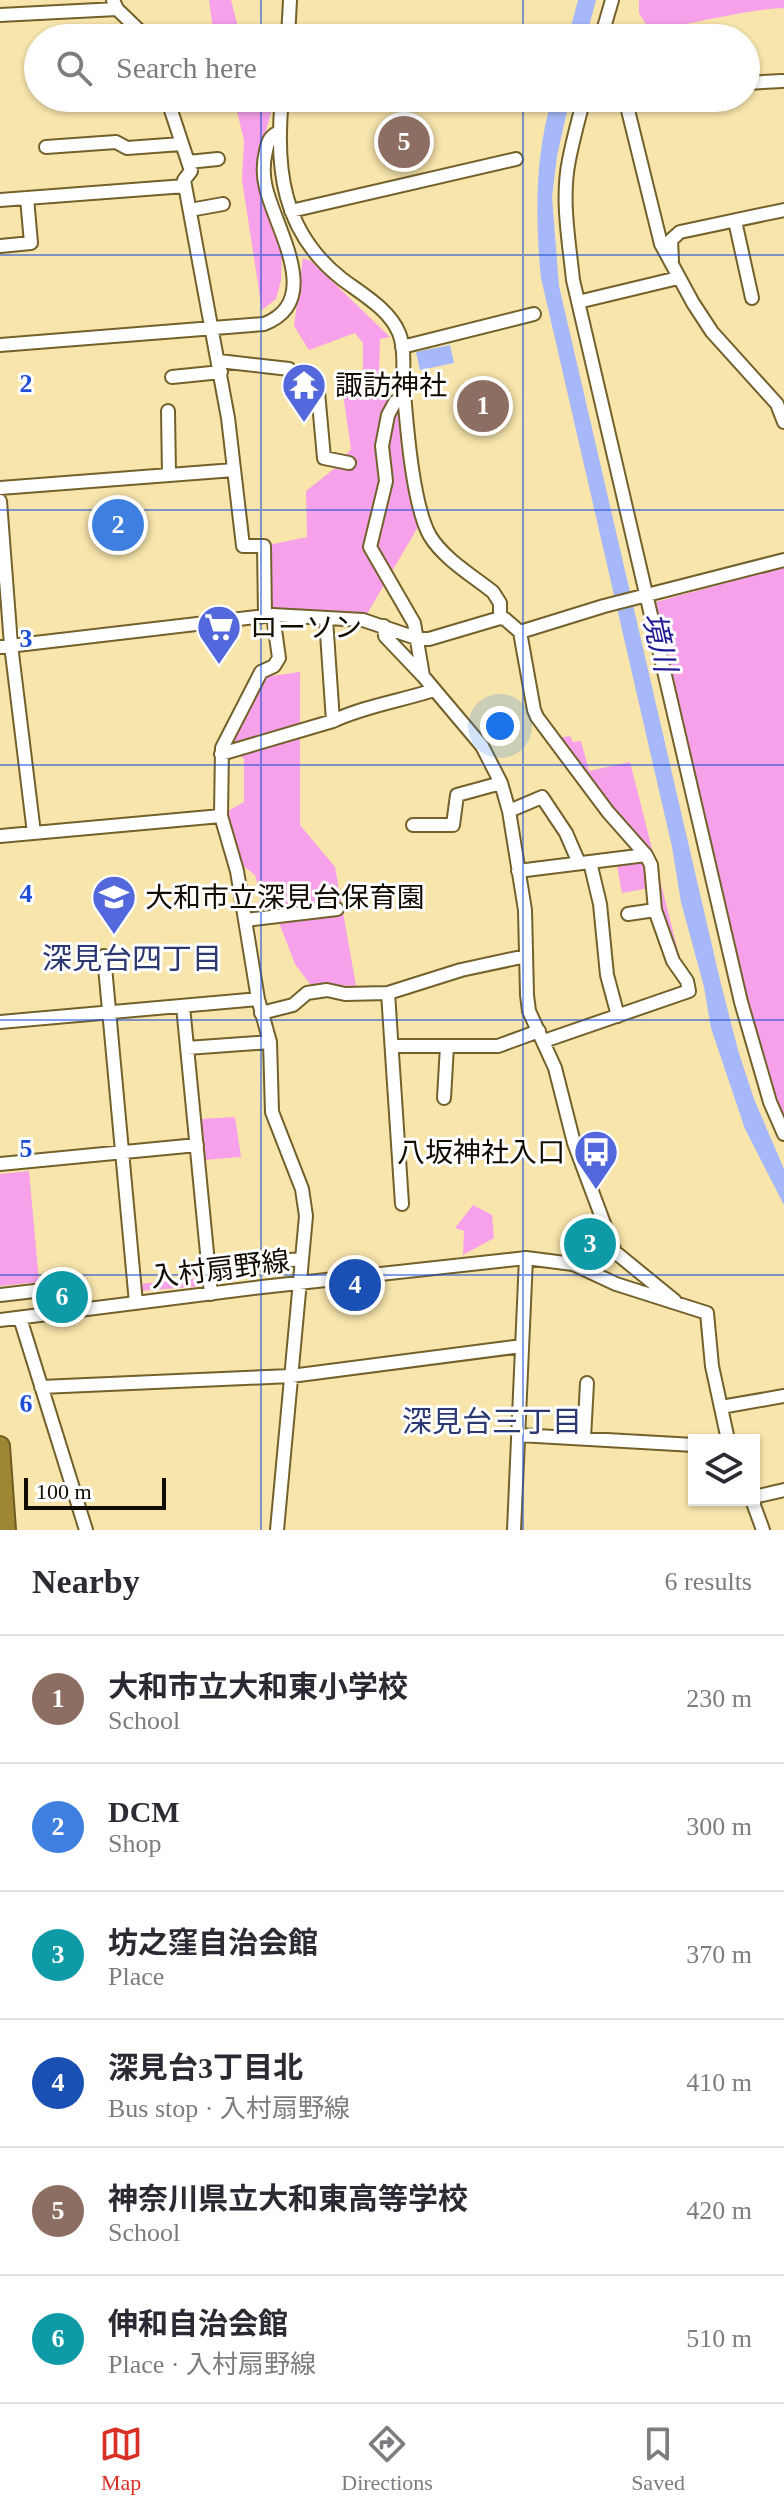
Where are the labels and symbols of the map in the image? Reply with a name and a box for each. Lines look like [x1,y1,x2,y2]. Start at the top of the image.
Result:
pin: 5 [378,112,430,172]
temple icon: 諏訪神社 [280,361,328,424]
text: 2 [20,369,33,398]
place label: 諏訪神社 [335,370,447,401]
pin: 1 [457,376,509,436]
pin: 2 [92,495,144,555]
supermarket icon: ローソン [195,603,243,666]
water label: 境川 [637,609,684,678]
place label: ローソン [250,612,362,643]
text: 3 [20,624,33,653]
your location [480,706,520,746]
school or university icon: 大和市立深見台保育園 [90,873,138,936]
text: 4 [20,879,33,908]
place label: 大和市立深見台保育園 [145,882,425,913]
district label: 深見台四丁目 [42,942,222,975]
bus stop icon: 八坂神社入口 [572,1128,620,1191]
text: 5 [20,1134,33,1163]
place label: 八坂神社入口 [397,1137,565,1168]
pin: 3 [564,1214,616,1274]
street label: 入村扇野線 [149,1245,291,1293]
pin: 4 [329,1255,381,1315]
pin: 6 [36,1267,88,1327]
text: 6 [20,1389,33,1418]
district label: 深見台三丁目 [402,1405,582,1438]
scale bar [24,1474,166,1510]

